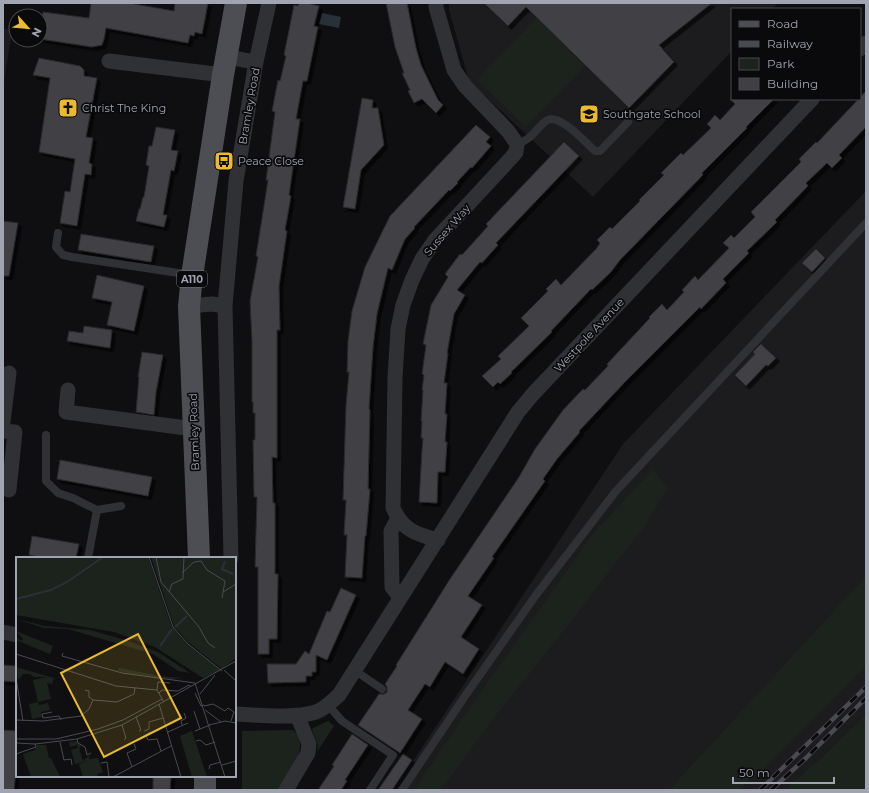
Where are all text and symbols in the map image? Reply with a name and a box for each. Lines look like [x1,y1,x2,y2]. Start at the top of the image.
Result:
north arrow [8,8,48,48]
legend [731,8,861,100]
text: Road [767,16,798,31]
text: N [29,25,45,40]
text: Railway [767,36,813,51]
text: Park [767,56,795,71]
street label: Bramley Road [235,67,263,145]
text: Building [767,76,818,91]
church icon: Christ The King [57,97,79,119]
place label: Christ The King [82,101,166,115]
school or university icon: Southgate School [578,103,600,125]
place label: Southgate School [603,107,701,121]
bus stop icon: Peace Close [213,150,235,172]
place label: Peace Close [238,154,304,168]
street label: Sussex Way [421,201,473,259]
road number: A110 [177,271,207,287]
street label: Westpole Avenue [551,295,627,375]
street label: Bramley Road [186,393,202,471]
inset map [16,557,236,777]
scale bar [733,759,834,785]
text: 50 m [739,765,770,780]

